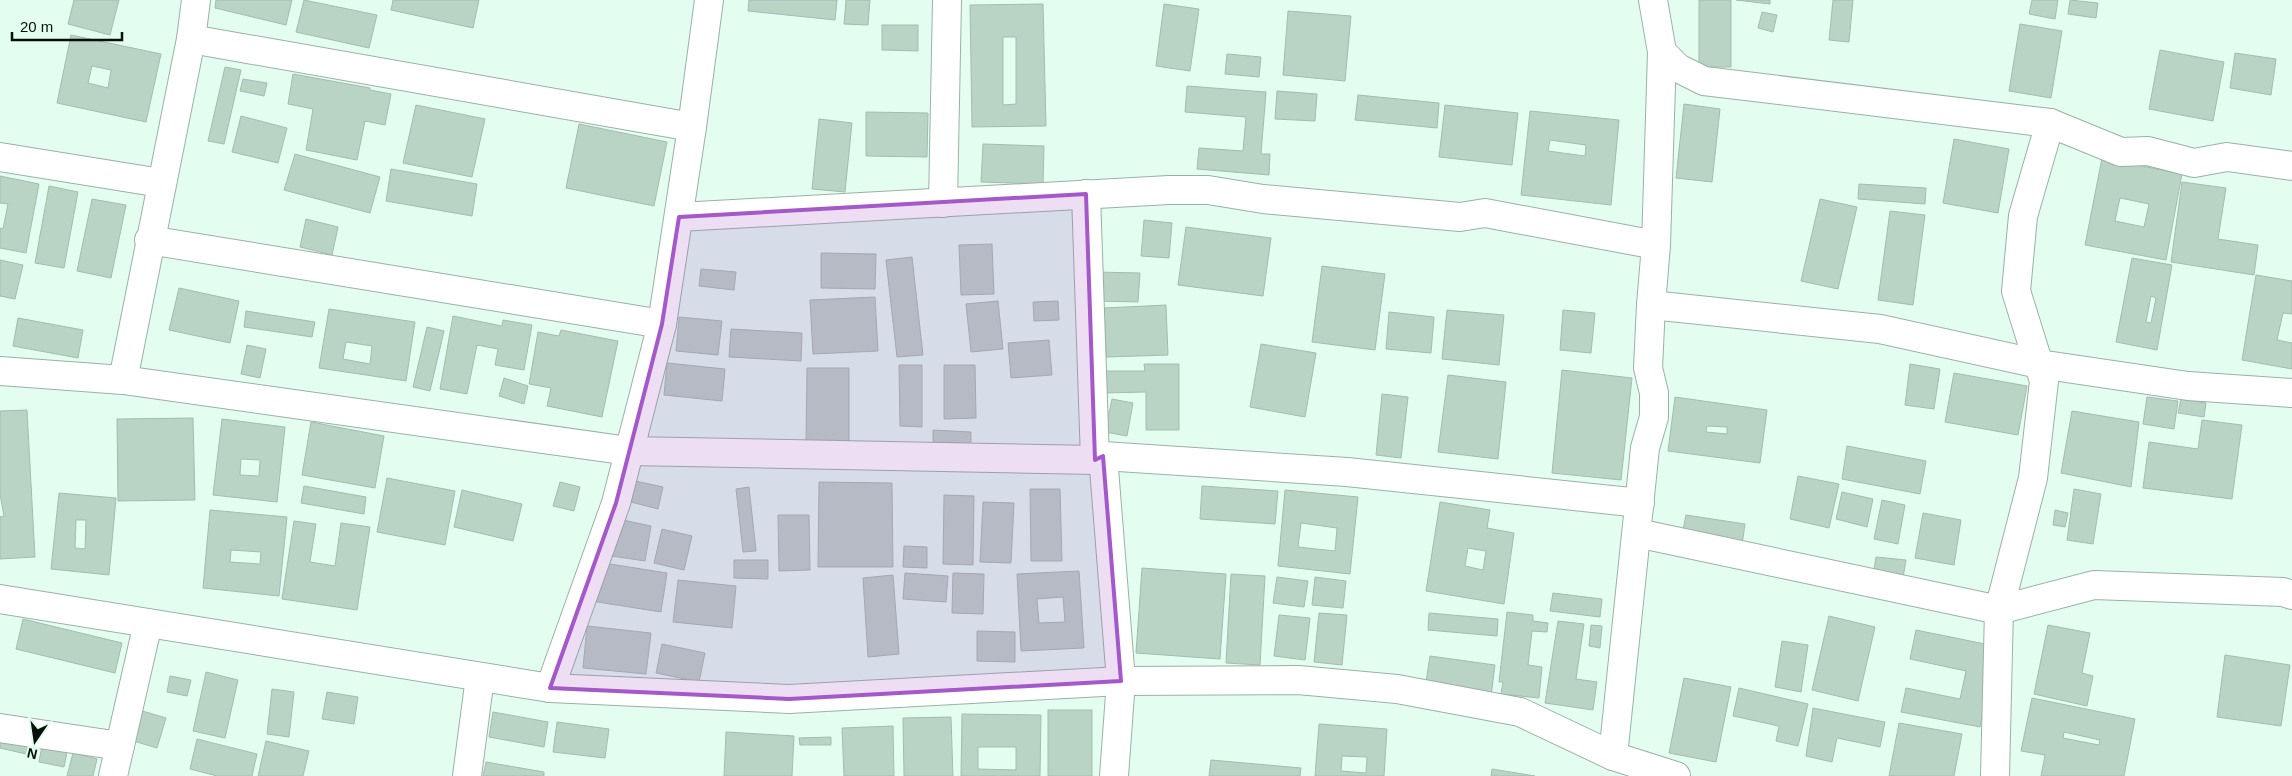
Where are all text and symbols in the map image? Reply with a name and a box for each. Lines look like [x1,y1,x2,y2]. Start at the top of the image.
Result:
scale bar [12,10,122,42]
text: 20 m [20,18,53,35]
north arrow [10,716,60,766]
text: N [25,745,39,763]

